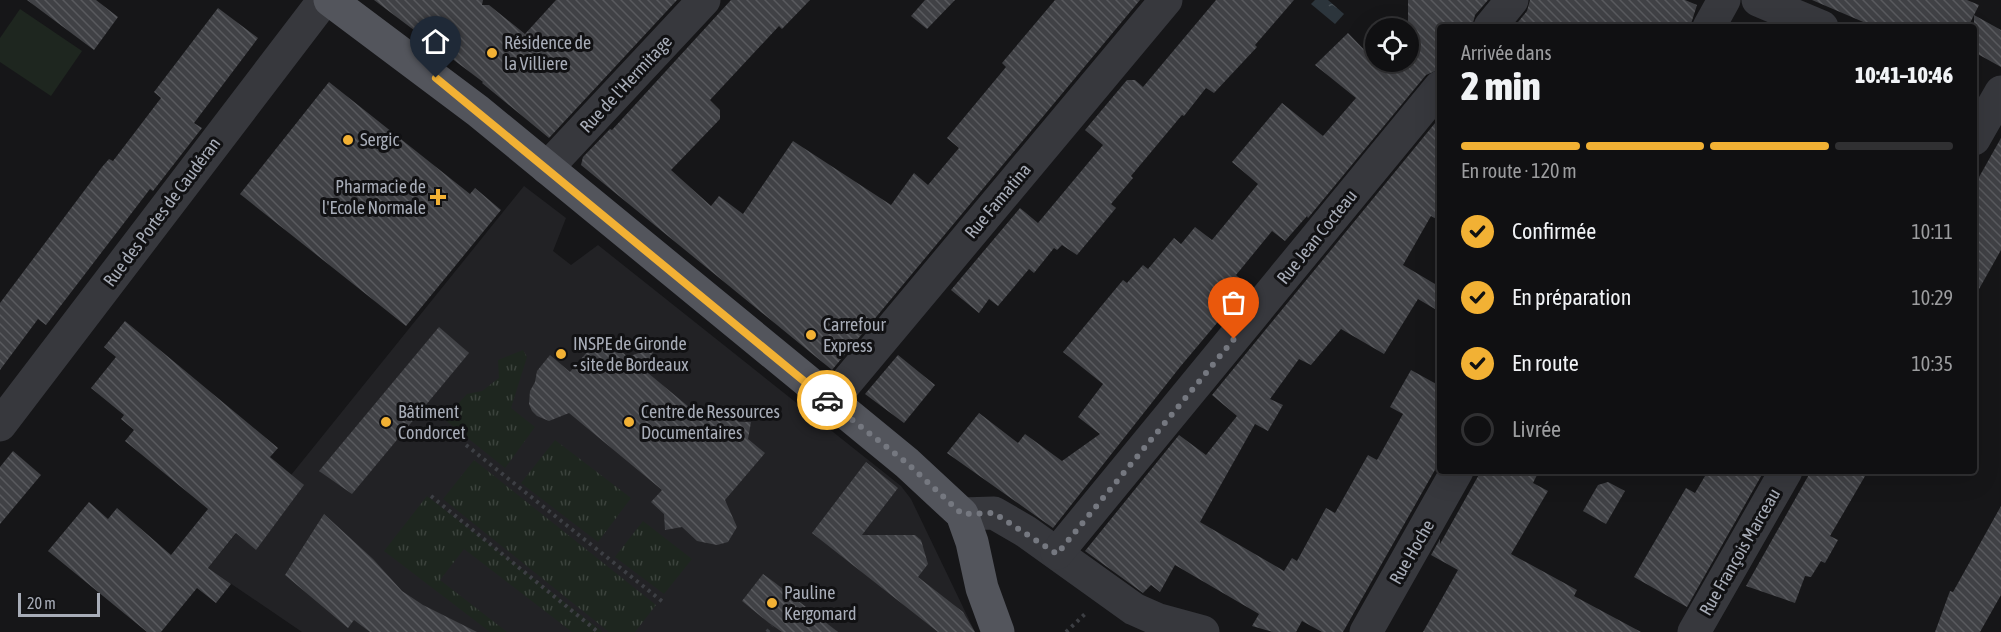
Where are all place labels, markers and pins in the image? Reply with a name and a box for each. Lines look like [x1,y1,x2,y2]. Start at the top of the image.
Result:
pin [410,16,461,78]
place label: Résidence de la Villiere [504,32,591,74]
marker: Résidence de la Villiere [485,46,499,60]
place label: Sergic [360,129,399,150]
marker: Sergic [341,133,355,147]
place label: Pharmacie de l'Ecole Normale [322,176,426,218]
marker: Pharmacie de l'Ecole Normale [431,190,445,204]
pin [1208,277,1259,339]
place label: Carrefour Express [823,314,886,356]
marker: Carrefour Express [804,328,818,342]
place label: INSPE de Gironde - site de Bordeaux [573,333,689,375]
marker: INSPE de Gironde - site de Bordeaux [554,347,568,361]
place label: Bâtiment Condorcet [398,401,466,443]
place label: Centre de Ressources Documentaires [641,401,780,443]
marker: Bâtiment Condorcet [379,415,393,429]
marker: Centre de Ressources Documentaires [622,415,636,429]
place label: Pauline Kergomard [784,582,856,624]
marker: Pauline Kergomard [765,596,779,610]

